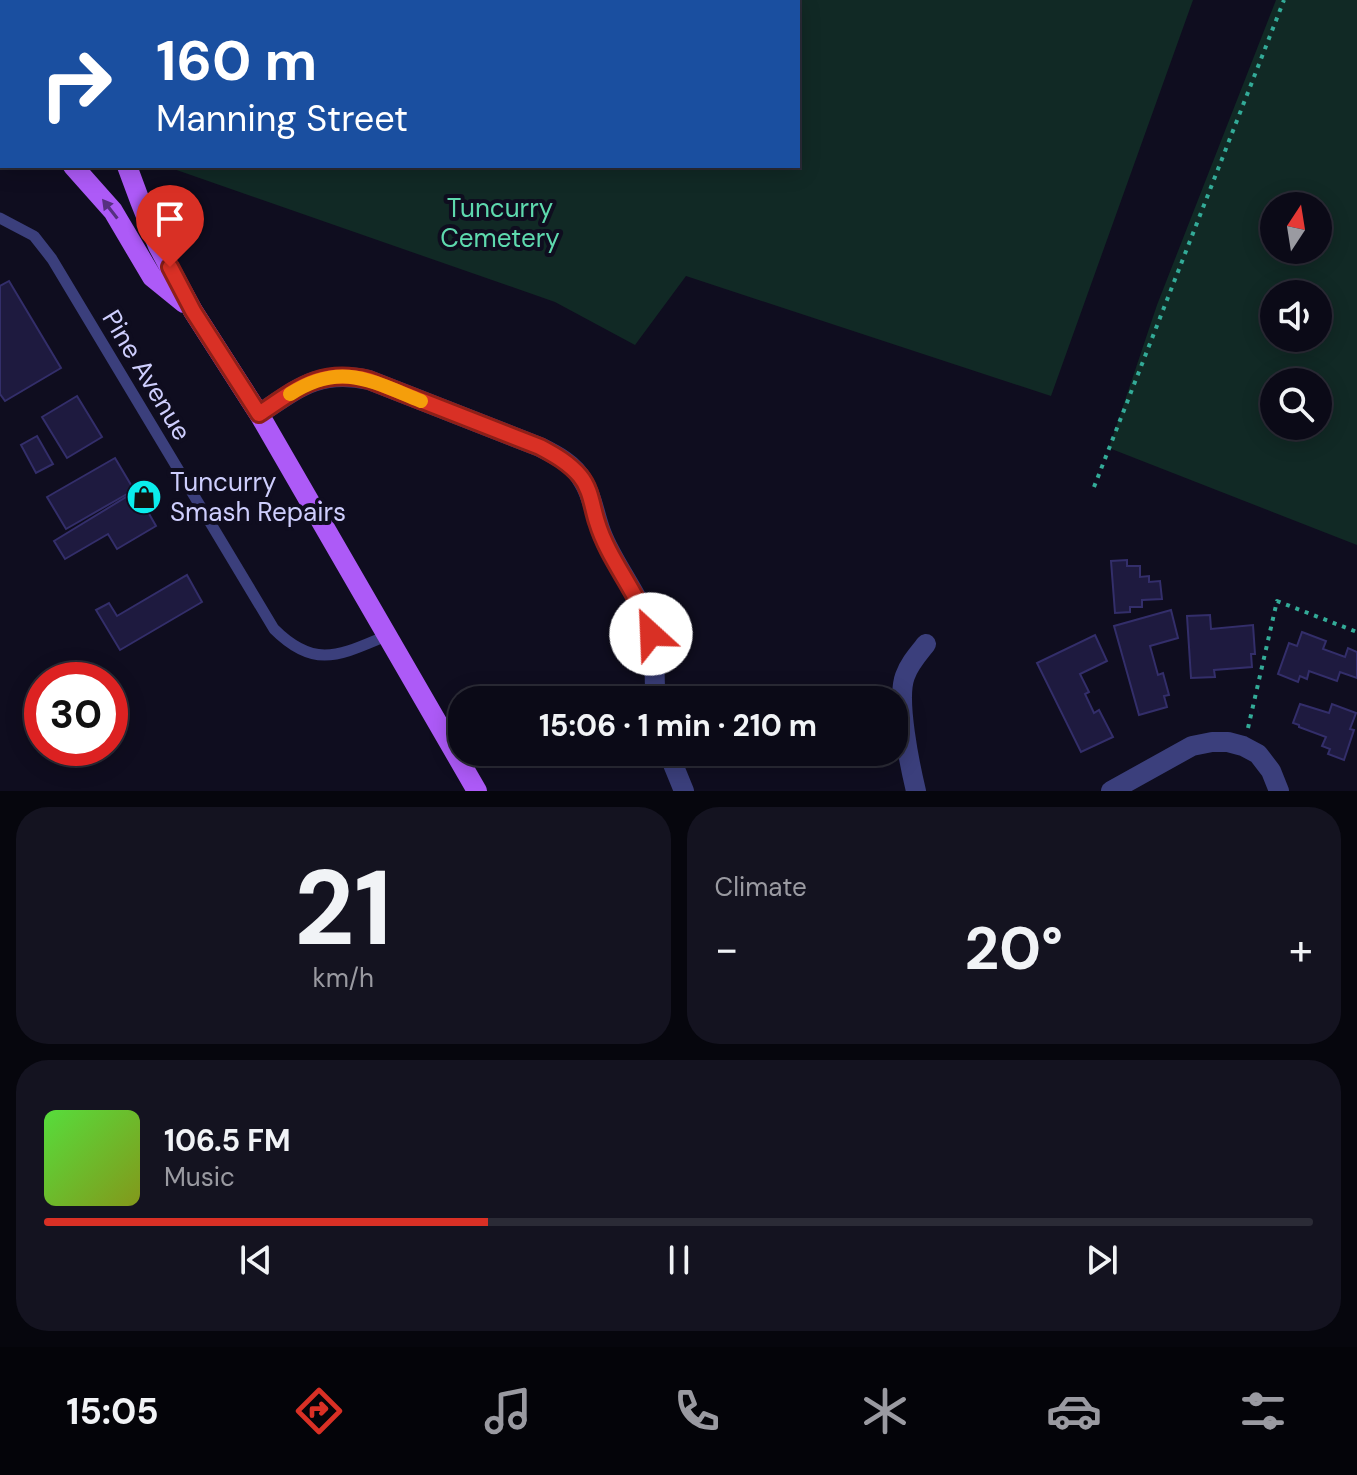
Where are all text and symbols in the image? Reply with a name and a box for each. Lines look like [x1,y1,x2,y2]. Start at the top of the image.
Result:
text: 160 m [156,24,317,97]
icon: right [24,32,128,136]
text: Manning Street [156,95,408,142]
pin [136,185,204,267]
park label: Tuncurry Cemetery [440,191,560,255]
north arrow [1260,192,1332,264]
map controls [1260,192,1332,440]
icon: arrive [148,197,192,241]
one-way arrow [102,199,118,219]
button: sound [1260,280,1332,352]
street label: Pine Avenue [95,304,199,446]
button: search [1260,368,1332,440]
place label: Tuncurry Smash Repairs [170,465,346,529]
shop icon: Tuncurry Smash Repairs [125,478,163,516]
position arrow [609,592,693,676]
speed limit sign: 30 [24,662,128,766]
text: 15:06 · 1 min · 210 m [539,706,817,745]
text: 21 [294,841,392,976]
text: Climate [715,870,807,904]
text: 20° [965,909,1063,988]
text: − [715,920,739,978]
text: + [1289,920,1313,978]
text: km/h [313,961,374,995]
text: 106.5 FM [164,1121,291,1160]
text: Music [164,1160,235,1194]
icon: previous [234,1238,278,1282]
icon: pause [657,1238,701,1282]
icon: next [1080,1238,1124,1282]
icon: directions [291,1383,347,1439]
icon: music [480,1383,536,1439]
icon: phone [669,1383,725,1439]
icon: climate [857,1383,913,1439]
icon: car [1046,1383,1102,1439]
icon: filters [1235,1383,1291,1439]
text: 15:05 [66,1388,159,1435]

